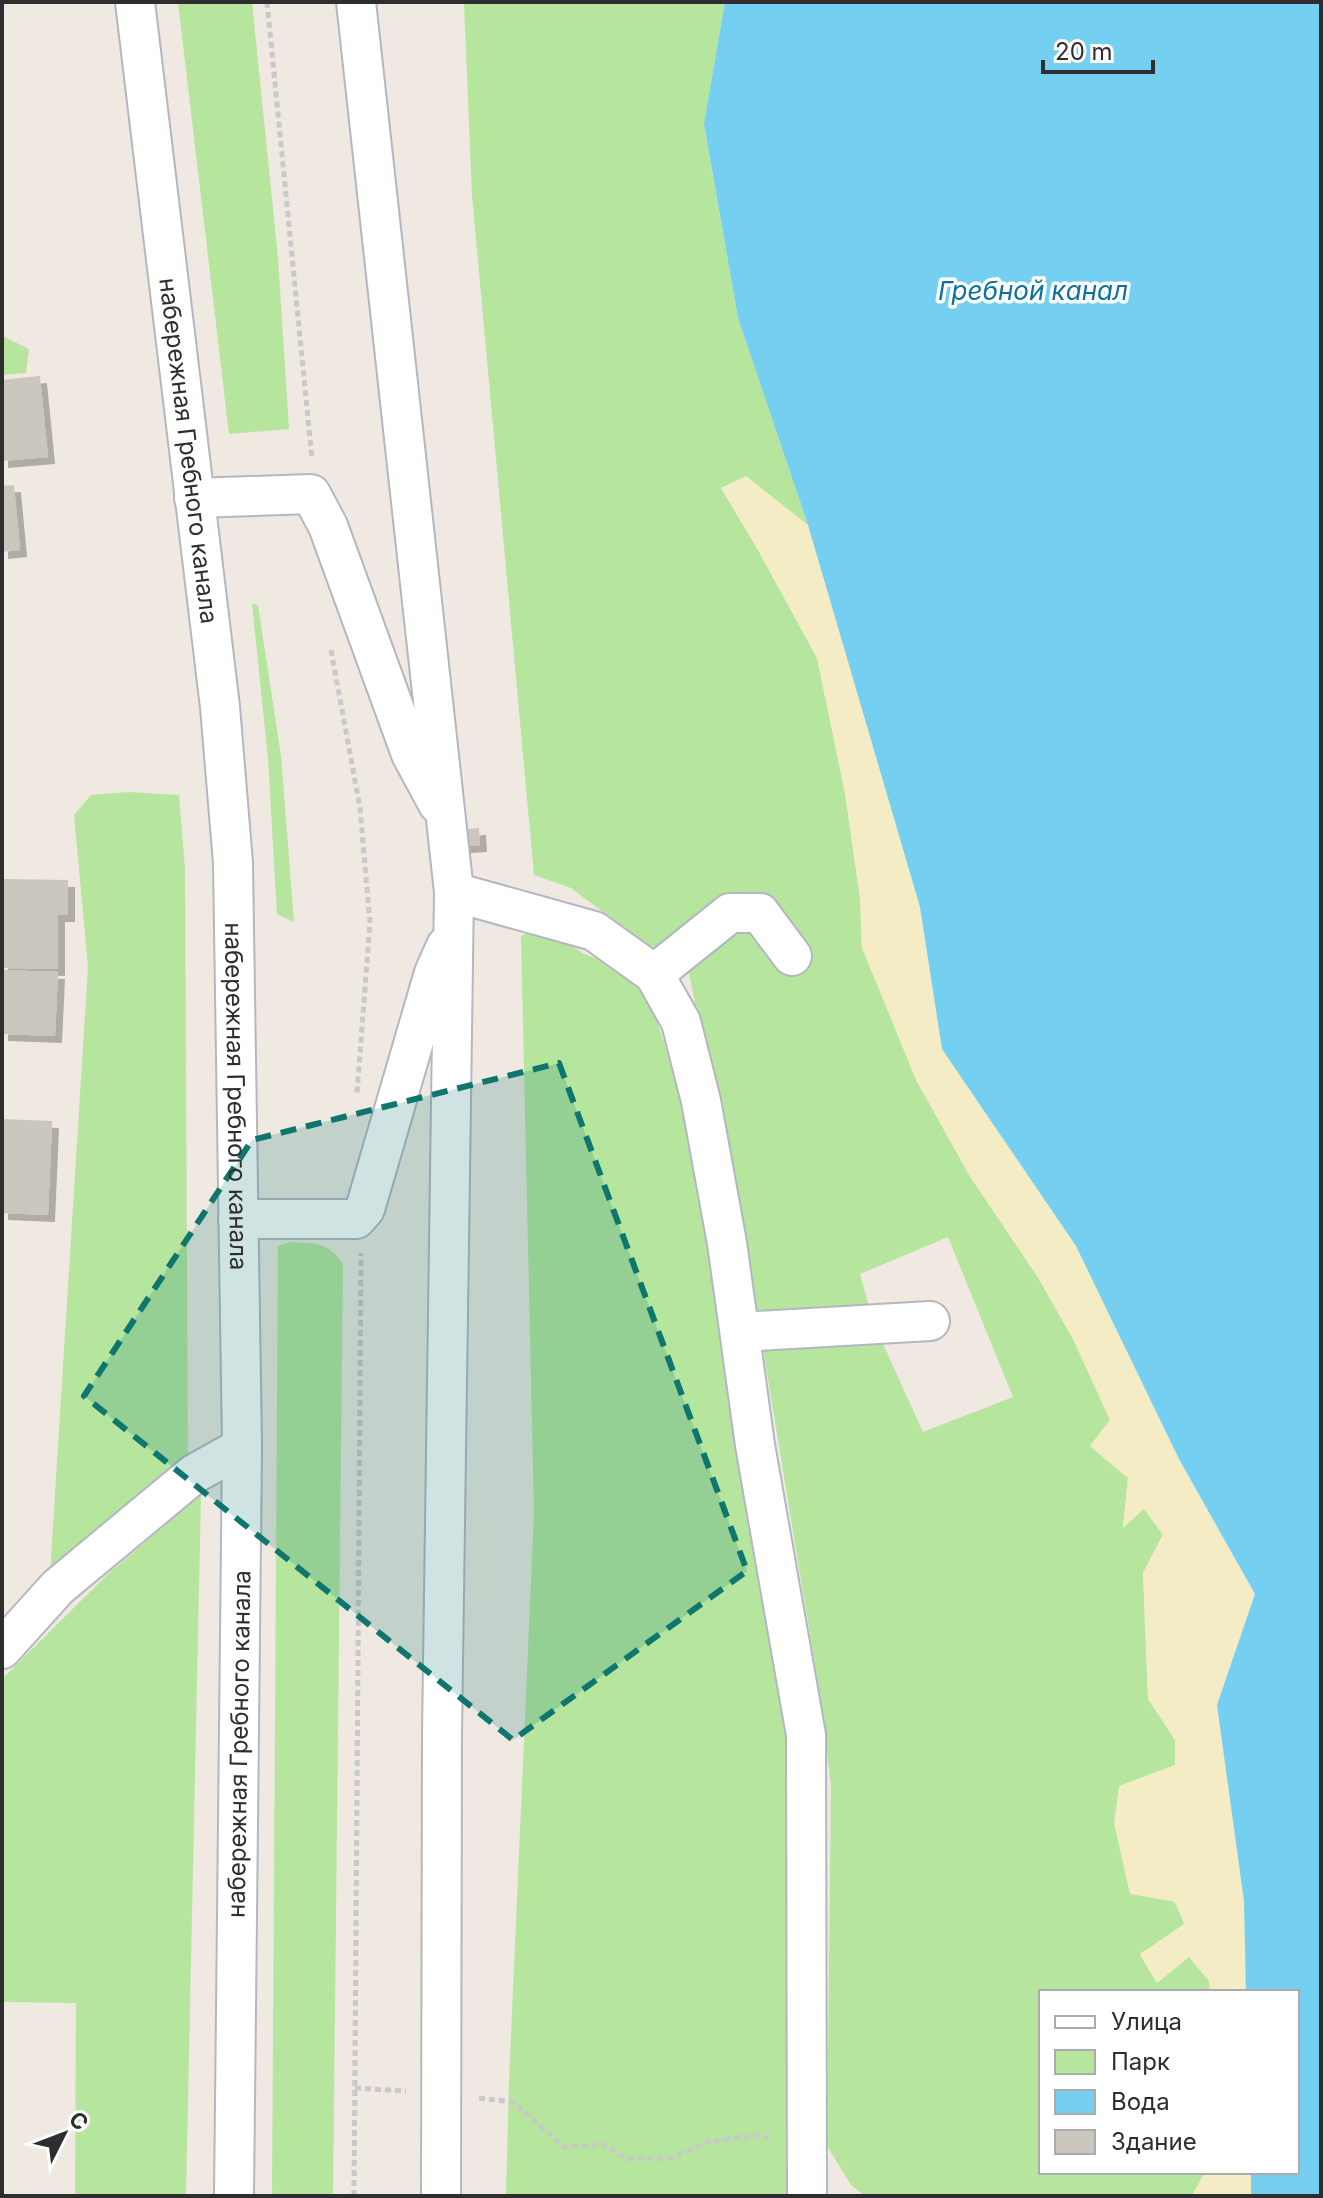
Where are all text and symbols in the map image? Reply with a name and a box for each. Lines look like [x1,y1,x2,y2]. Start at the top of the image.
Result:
scale bar [1043,24,1153,74]
text: 20 m [1055,37,1113,66]
water label: Гребной канал [938,275,1128,306]
street label: набережная Гребного канала [154,276,224,625]
street label: набережная Гребного канала [219,922,254,1271]
street label: набережная Гребного канала [221,1570,257,1918]
legend [1039,1990,1299,2174]
text: Улица [1111,2007,1182,2036]
text: Парк [1111,2047,1170,2076]
text: Вода [1111,2087,1170,2116]
north arrow [24,2094,104,2174]
text: С [64,2106,94,2135]
text: Здание [1111,2127,1197,2156]

